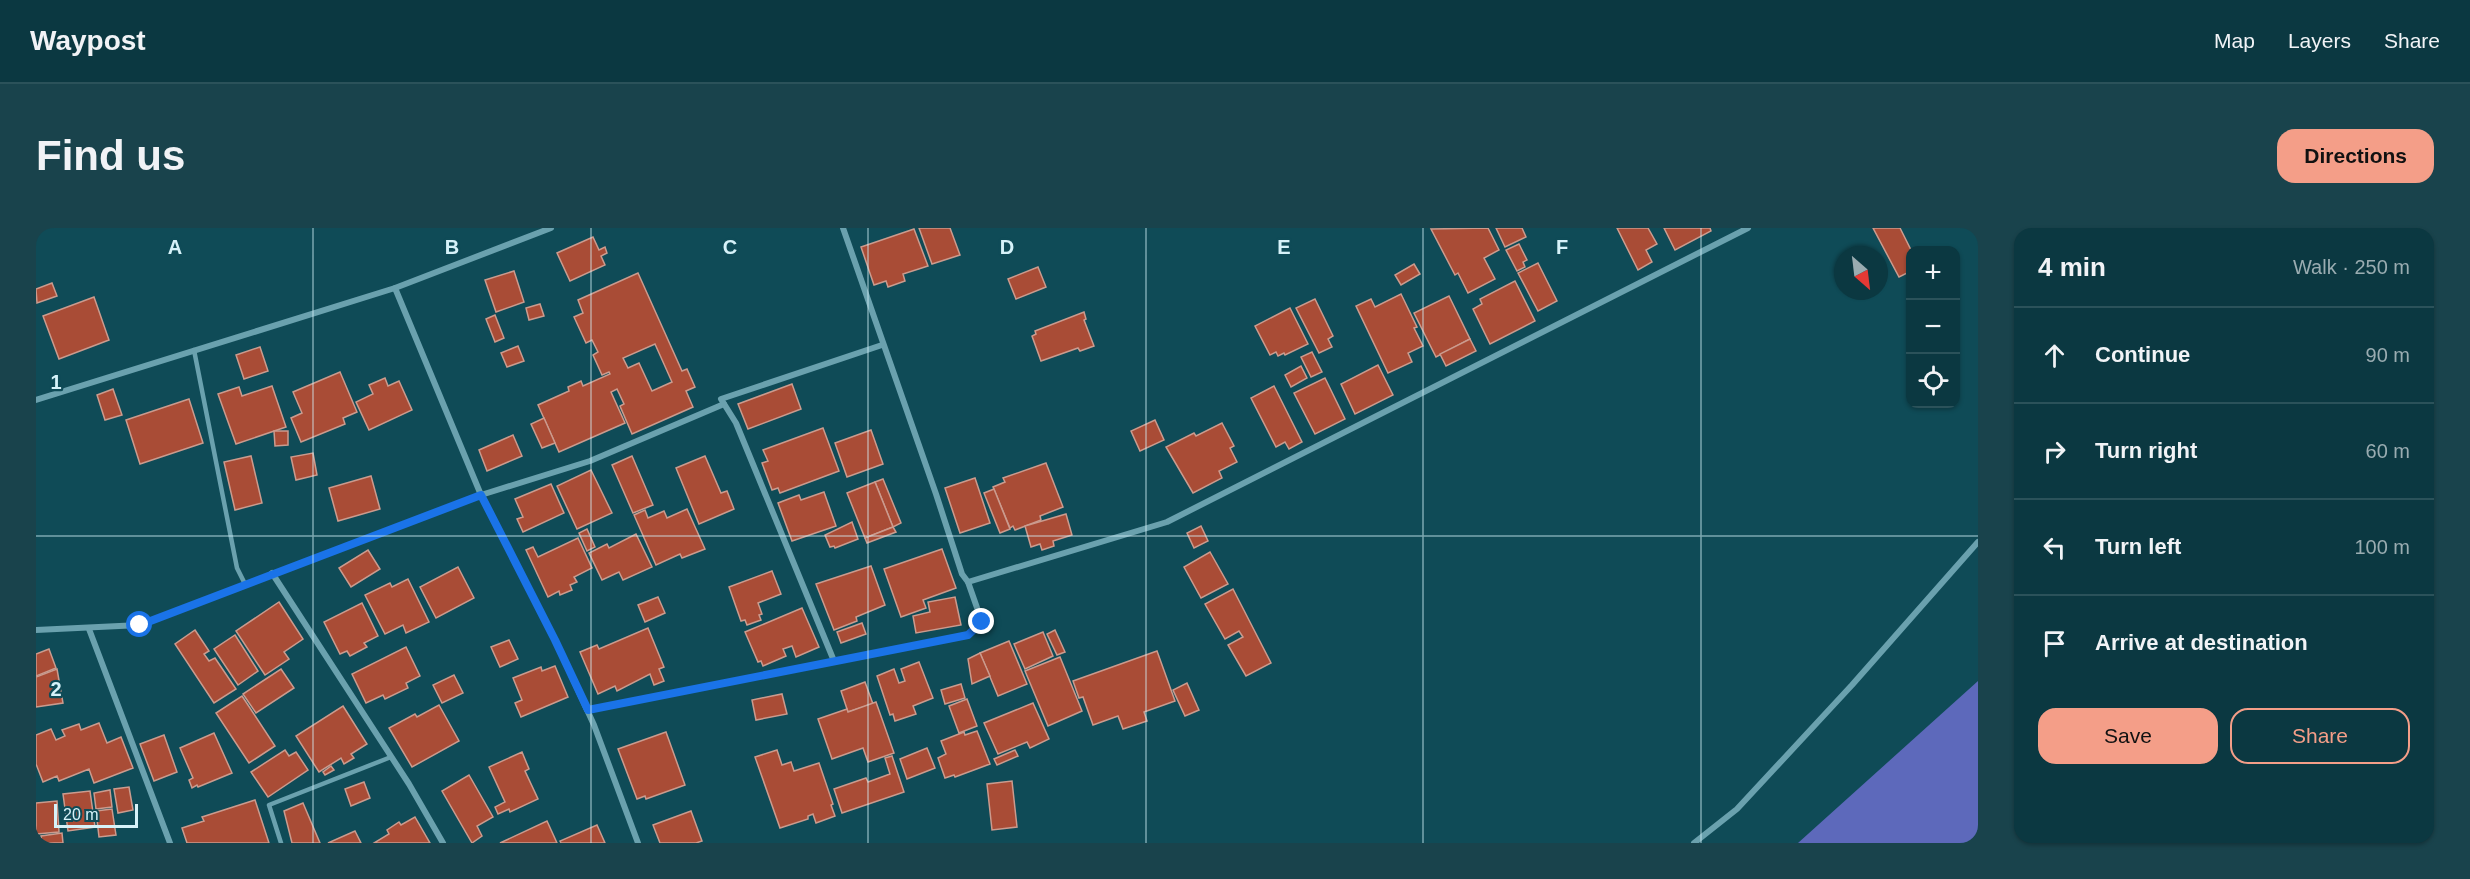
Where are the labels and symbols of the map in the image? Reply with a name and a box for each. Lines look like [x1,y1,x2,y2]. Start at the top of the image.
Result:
text: A [168,236,182,258]
text: B [445,236,459,258]
text: C [723,236,737,258]
text: D [1000,236,1014,258]
text: E [1277,236,1291,258]
text: F [1556,236,1568,258]
north arrow [1834,246,1888,300]
text: 1 [50,371,62,393]
route end [968,608,994,634]
route start [126,611,152,637]
text: 2 [50,678,62,700]
scale bar [54,801,138,828]

